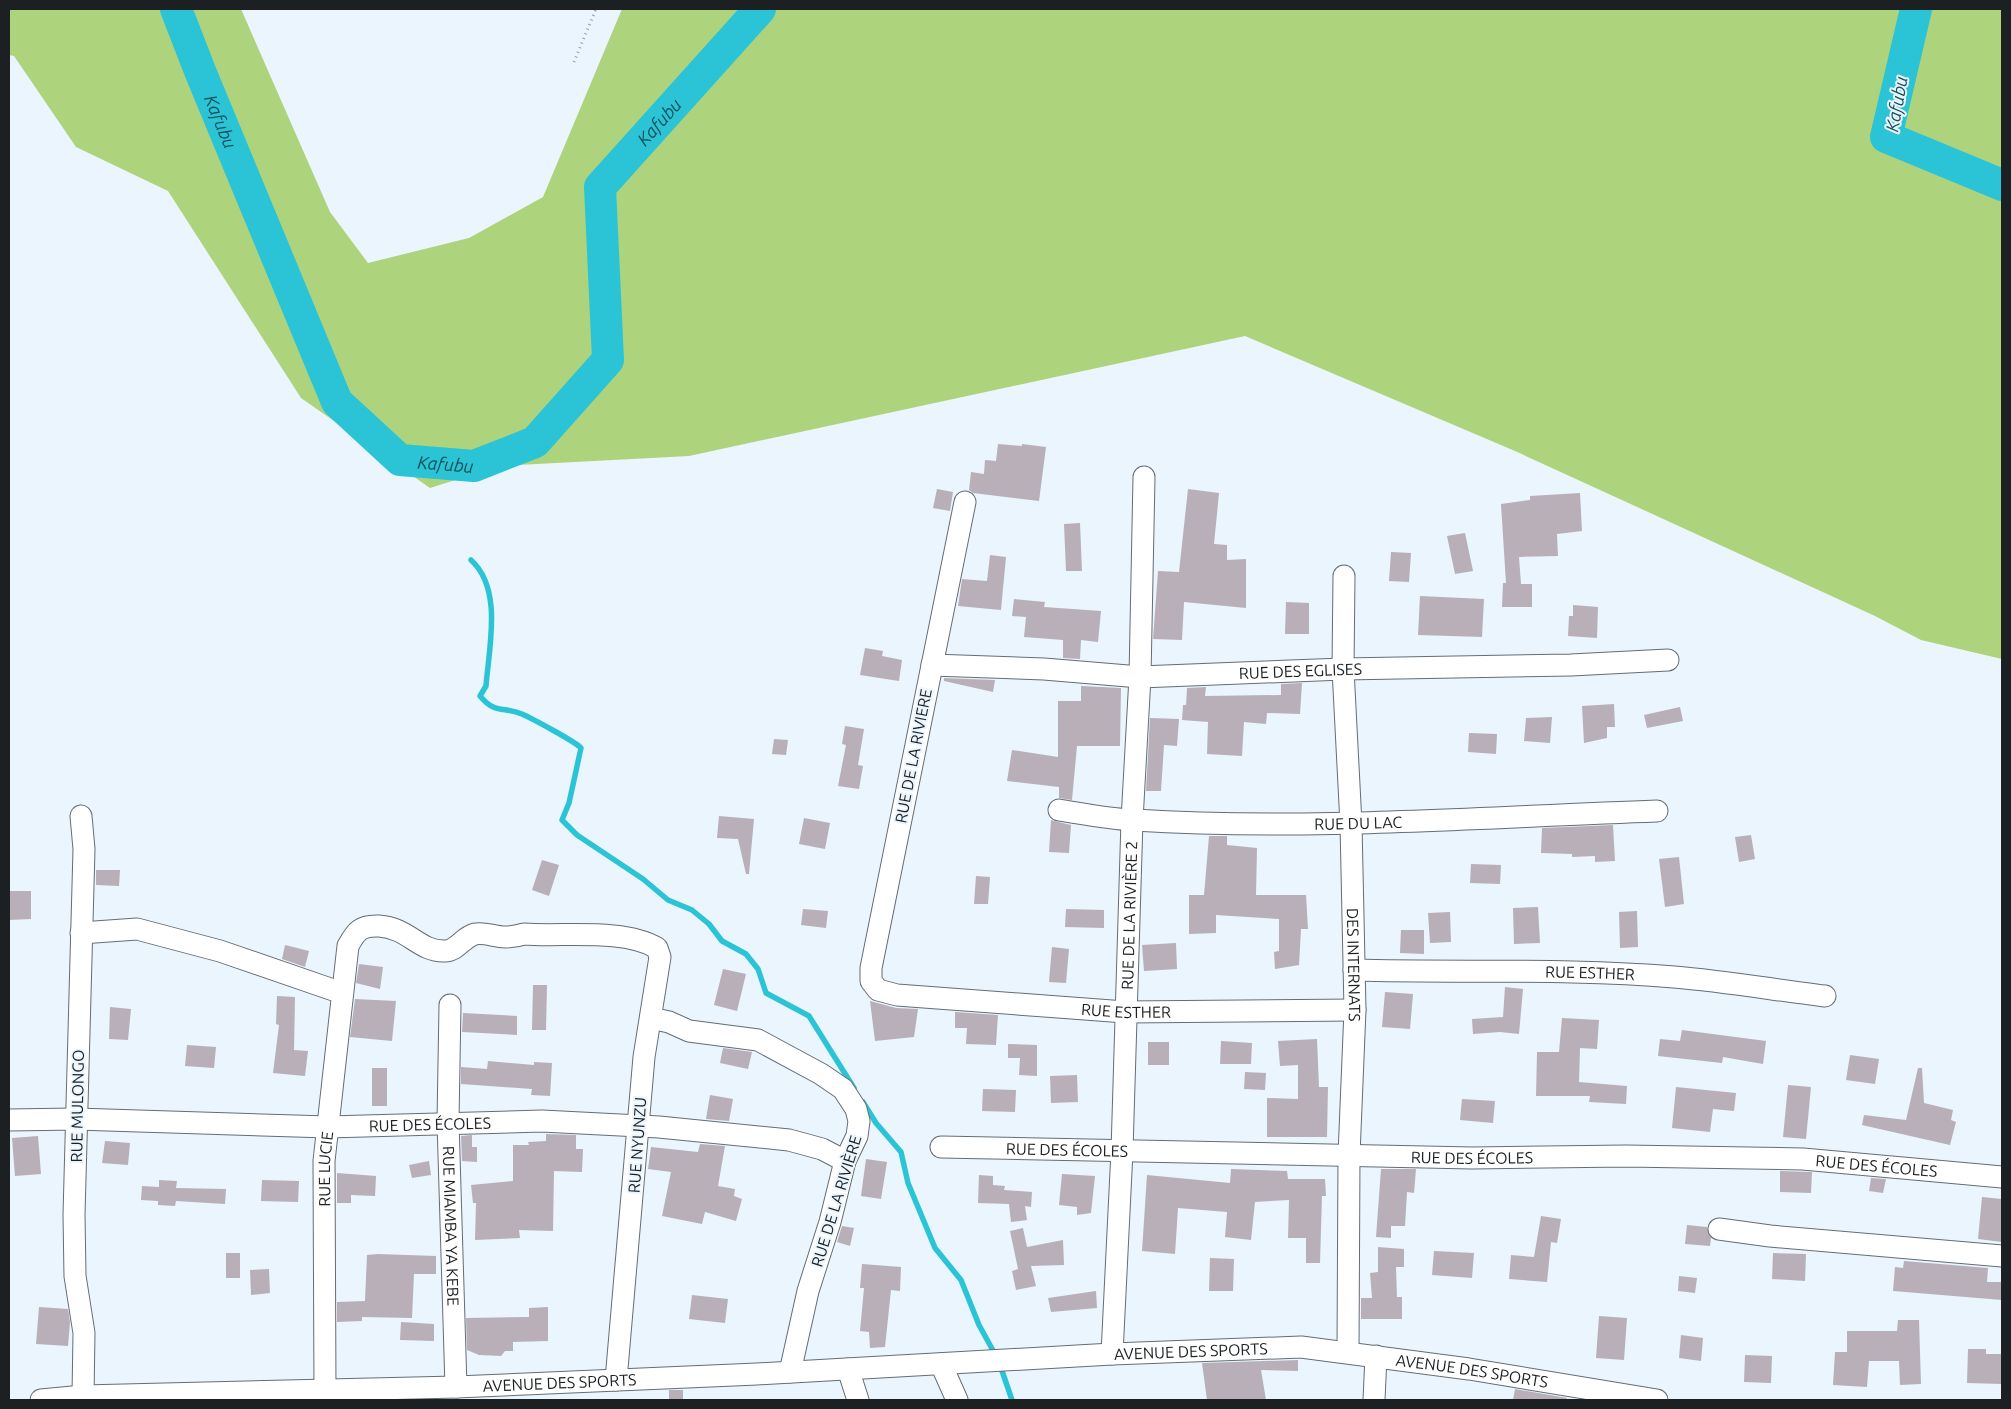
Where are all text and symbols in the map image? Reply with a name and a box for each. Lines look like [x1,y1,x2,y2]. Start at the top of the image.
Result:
water label: Kafubu [1881,74,1912,134]
water label: Kafubu [201,92,241,151]
water label: Kafubu [633,94,685,149]
water label: Kafubu [417,451,475,476]
street label: RUE DES EGLISES [1239,660,1362,682]
street label: RUE DE LA RIVIERE [891,687,935,825]
street label: RUE DU LAC [1314,813,1403,833]
street label: RUE DE LA RIVIÈRE 2 [1118,841,1140,990]
street label: DES INTERNATS [1344,908,1364,1022]
street label: RUE ESTHER [1545,962,1635,983]
street label: RUE ESTHER [1080,1000,1171,1021]
street label: RUE MULONGO [67,1049,87,1163]
street label: RUE NYUNZU [625,1096,649,1194]
street label: RUE DES ÉCOLES [368,1113,491,1135]
street label: RUE LUCIE [315,1130,336,1207]
street label: RUE DE LA RIVIÈRE [806,1133,865,1269]
street label: RUE DES ÉCOLES [1006,1139,1128,1160]
street label: RUE MIAMBA YA KEBE [440,1146,463,1306]
street label: RUE DES ÉCOLES [1411,1147,1533,1167]
street label: RUE DES ÉCOLES [1815,1151,1938,1180]
street label: AVENUE DES SPORTS [1114,1339,1268,1363]
street label: AVENUE DES SPORTS [1395,1351,1550,1391]
street label: AVENUE DES SPORTS [482,1370,637,1395]

